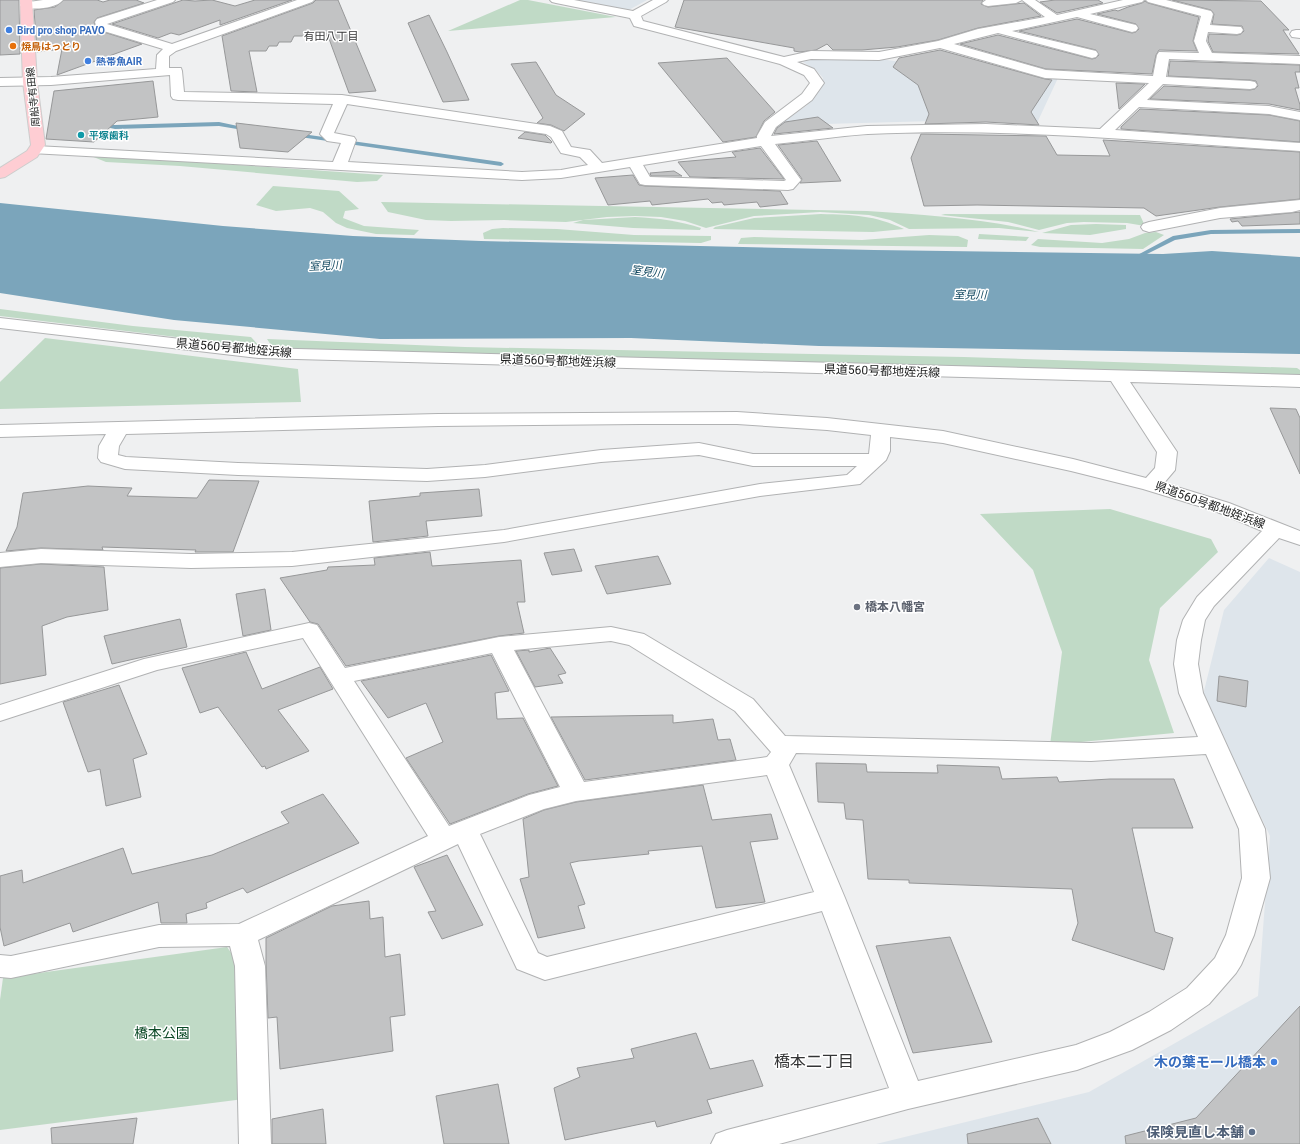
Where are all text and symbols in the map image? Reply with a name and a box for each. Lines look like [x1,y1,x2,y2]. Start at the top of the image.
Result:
marker: Bird pro shop PAVO [4,25,14,35]
place label: Bird pro shop PAVO [17,25,105,36]
district label: 有田八丁目 [304,30,359,43]
marker: 焼鳥はっとり [8,41,18,51]
place label: 焼鳥はっとり [21,41,81,52]
marker: 熱帯魚AIR [83,56,93,66]
place label: 熱帯魚AIR [96,56,143,67]
street label: 周船寺有田線 [24,67,42,127]
marker: 平塚歯科 [76,130,86,140]
place label: 平塚歯科 [89,130,129,141]
water label: 室見川 [308,259,343,273]
water label: 室見川 [630,263,665,281]
water label: 室見川 [953,288,988,302]
street label: 県道560号都地姪浜線 [175,336,293,360]
street label: 県道560号都地姪浜線 [500,352,616,370]
street label: 県道560号都地姪浜線 [824,362,940,380]
street label: 県道560号都地姪浜線 [1153,479,1267,531]
place label: 橋本八幡宮 [865,600,925,614]
marker: 橋本八幡宮 [852,602,862,612]
park label: 橋本公園 [134,1025,190,1041]
district label: 橋本二丁目 [774,1052,854,1071]
place label: 木の葉モール橋本 [1154,1054,1266,1070]
marker: 木の葉モール橋本 [1269,1057,1279,1067]
place label: 保険見直し本舗 [1146,1124,1244,1140]
marker: 保険見直し本舗 [1247,1127,1257,1137]

